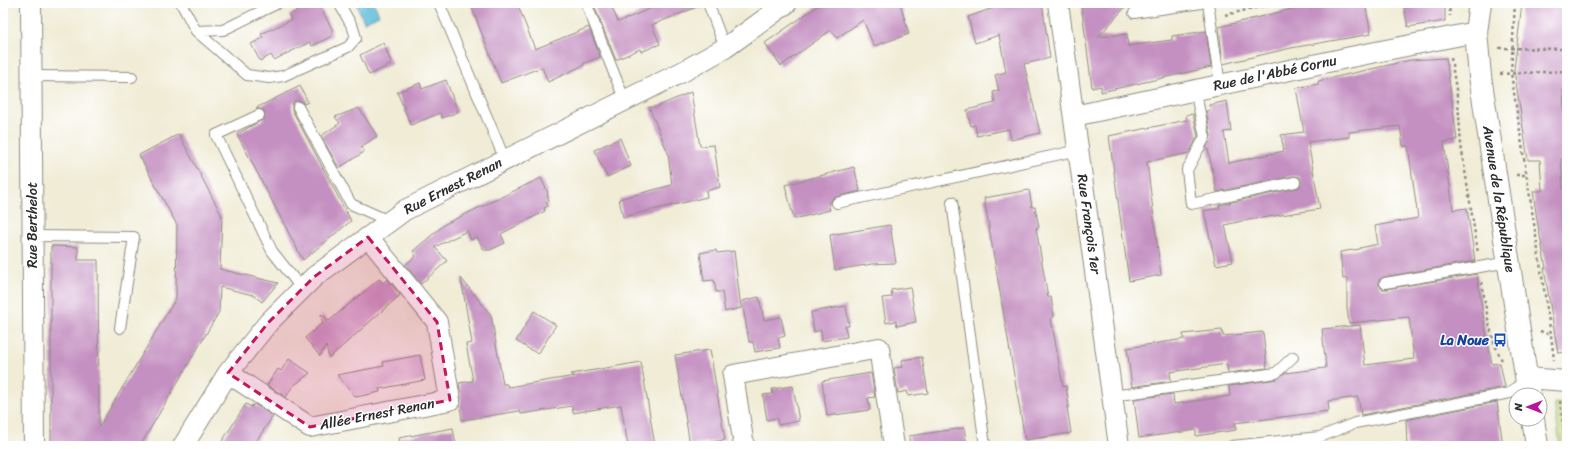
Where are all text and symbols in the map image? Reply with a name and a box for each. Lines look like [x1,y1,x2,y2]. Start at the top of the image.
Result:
street label: Rue de l'Abbé Cornu [1211,48,1340,98]
street label: Avenue de la République [1475,123,1523,274]
street label: Rue Ernest Renan [399,150,507,222]
street label: Rue François 1er [1070,172,1109,277]
street label: Rue Berthelot [20,182,45,268]
place label: La Noue [1440,328,1490,353]
bus stop icon: La Noue [1492,332,1508,348]
north arrow [1508,387,1548,427]
street label: Allée Ernest Renan [316,391,437,438]
text: N [1509,403,1528,412]

